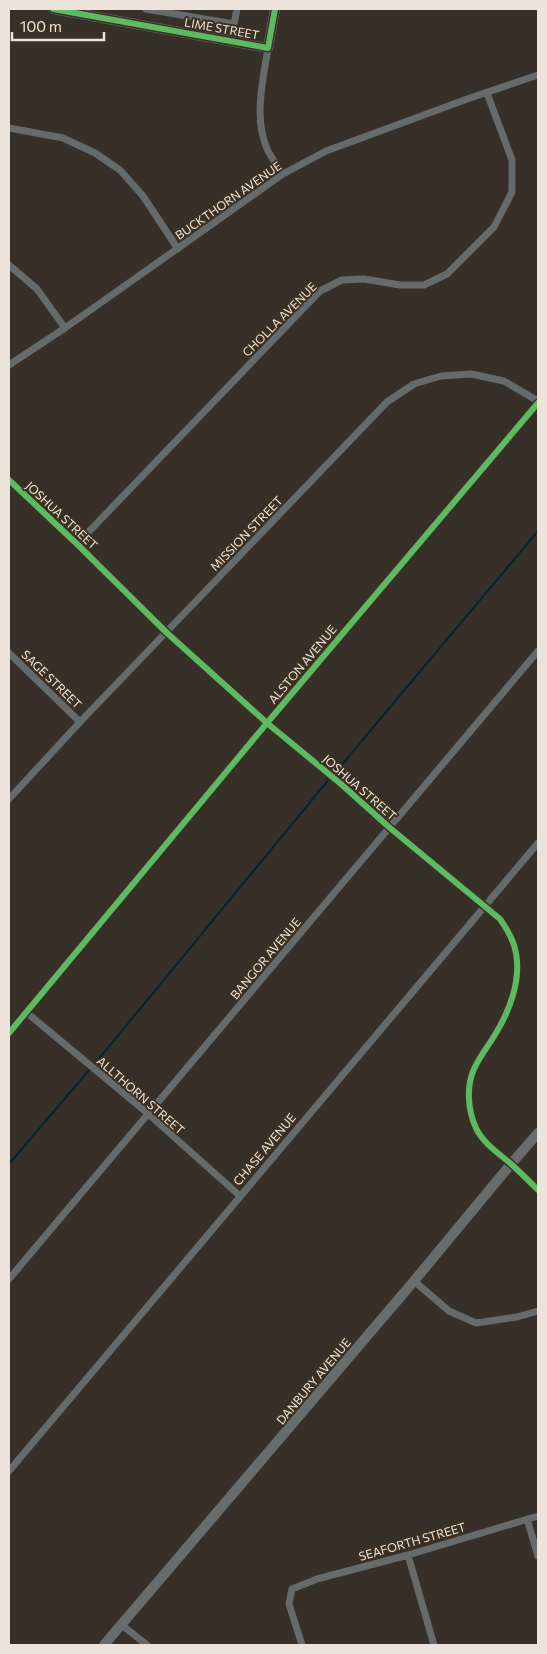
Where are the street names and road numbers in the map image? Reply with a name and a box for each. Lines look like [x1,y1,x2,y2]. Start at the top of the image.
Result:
street label: LIME STREET [184,15,261,42]
street label: BUCKTHORN AVENUE [172,158,284,242]
street label: CHOLLA AVENUE [239,279,319,359]
street label: JOSHUA STREET [23,478,101,553]
street label: MISSION STREET [207,493,285,573]
street label: ALSTON AVENUE [265,622,339,706]
street label: SAGE STREET [19,647,85,711]
street label: JOSHUA STREET [320,751,400,824]
street label: BANGOR AVENUE [227,915,303,1001]
street label: ALLTHORN STREET [94,1053,188,1137]
street label: CHASE AVENUE [230,1110,298,1188]
street label: DANBURY AVENUE [273,1335,353,1427]
street label: SEAFORTH STREET [357,1519,467,1563]

